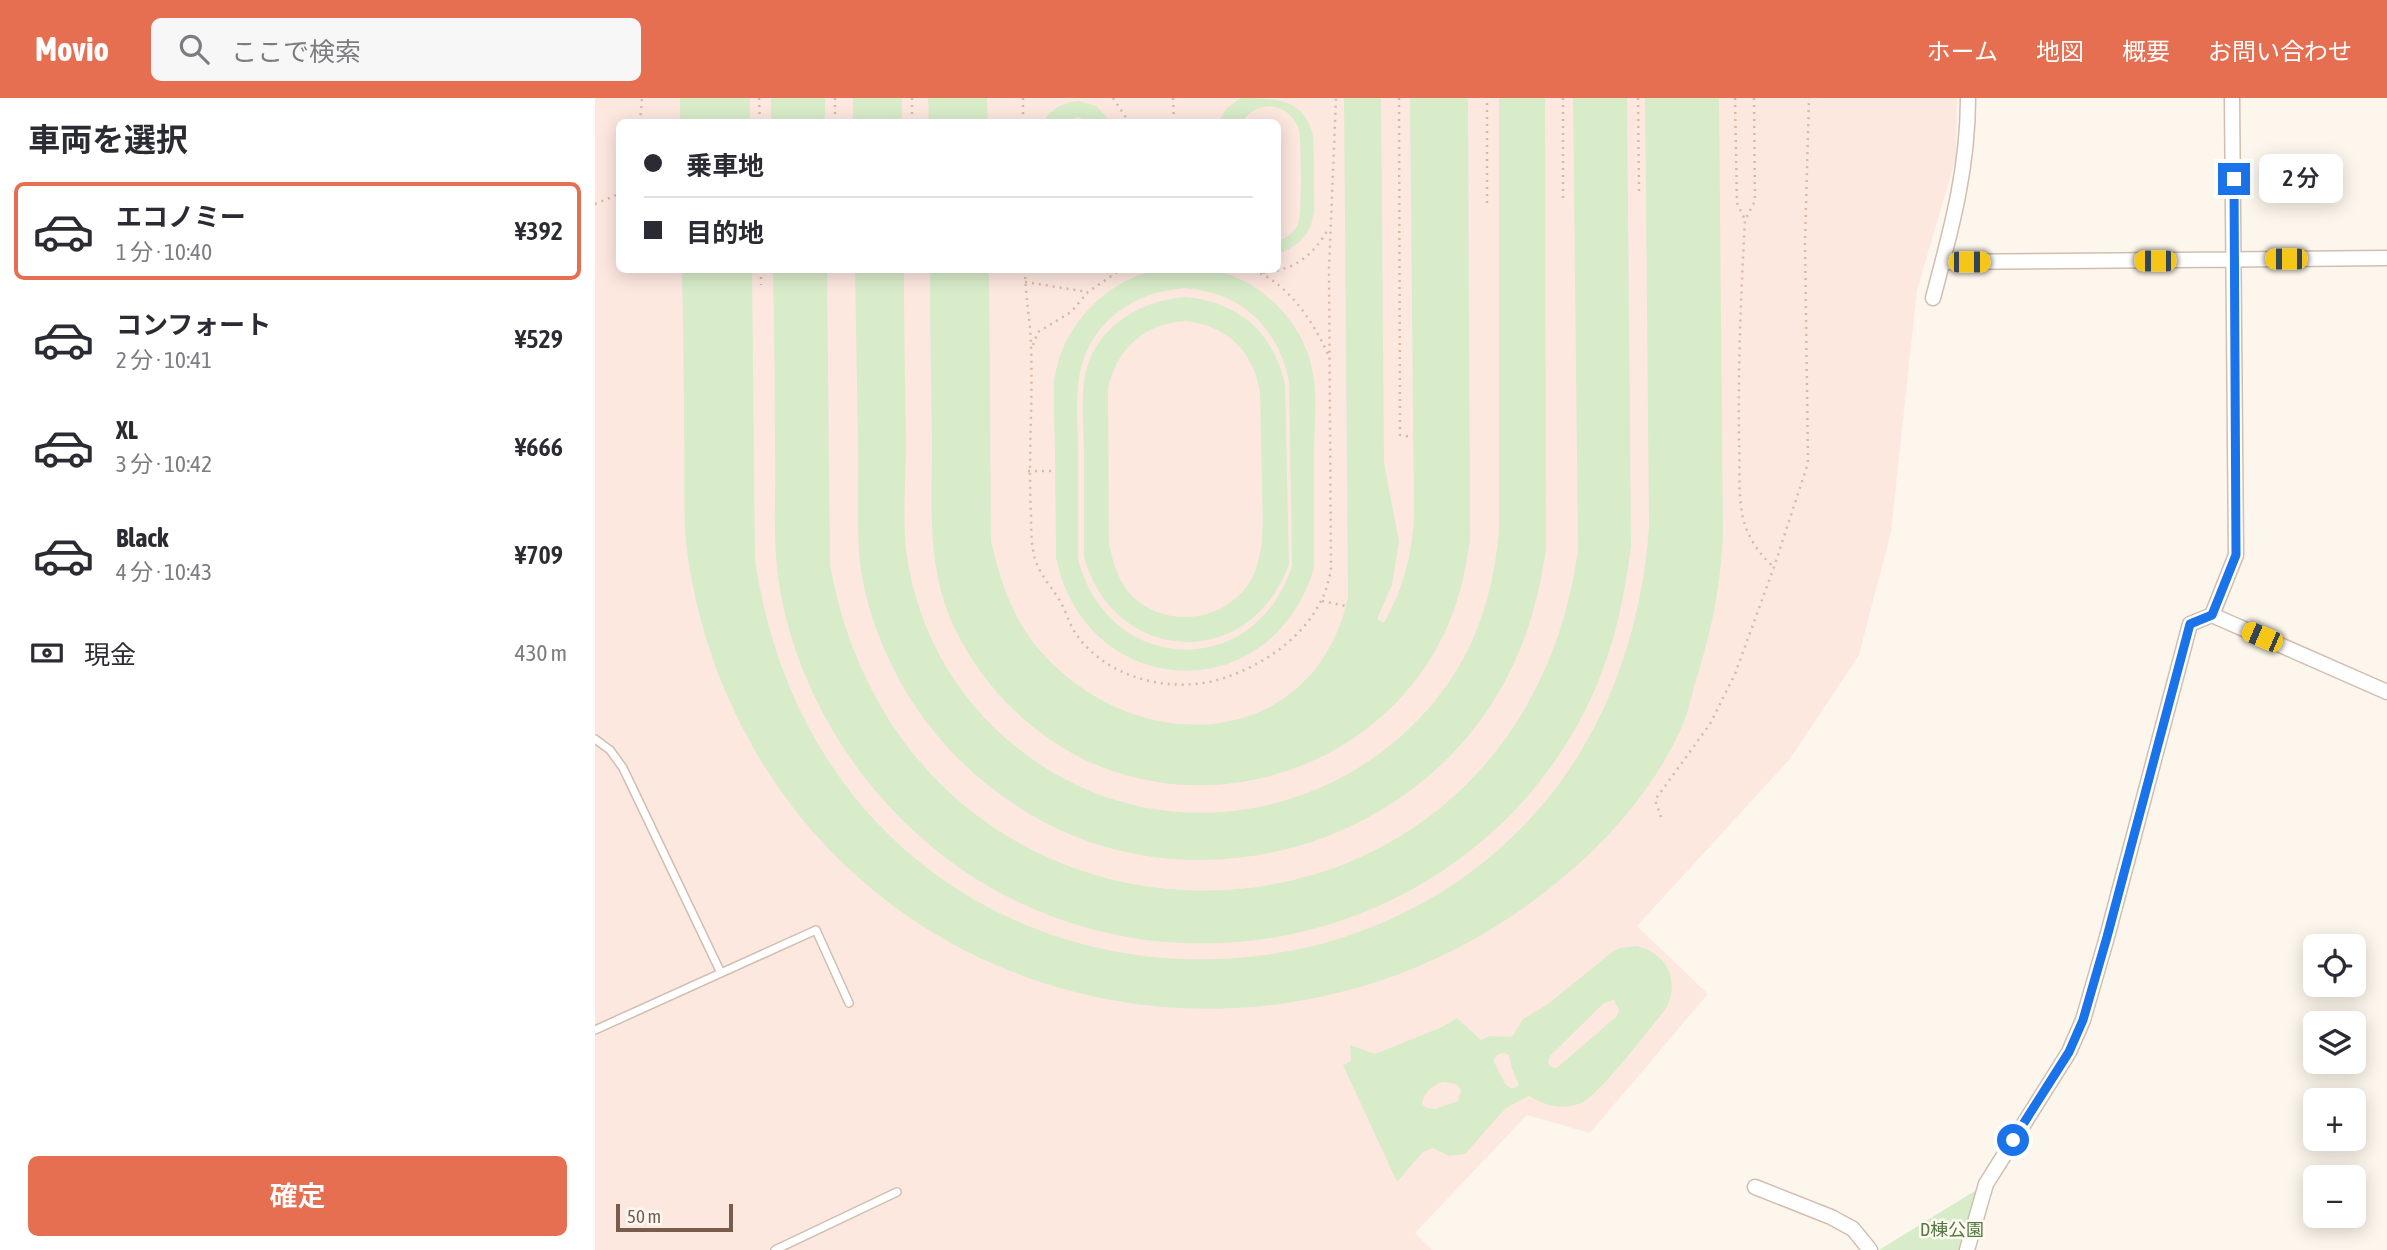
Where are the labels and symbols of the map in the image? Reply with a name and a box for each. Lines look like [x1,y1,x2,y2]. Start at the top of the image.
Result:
callout: 2 分 [2259,154,2343,204]
route end [2218,163,2250,195]
car [2266,249,2308,270]
car [2135,251,2177,272]
car [1949,252,1991,273]
car [2239,619,2286,655]
route start [1997,1124,2029,1156]
scale bar [616,1201,733,1233]
park label: D棟公園 [1920,1219,1984,1240]

